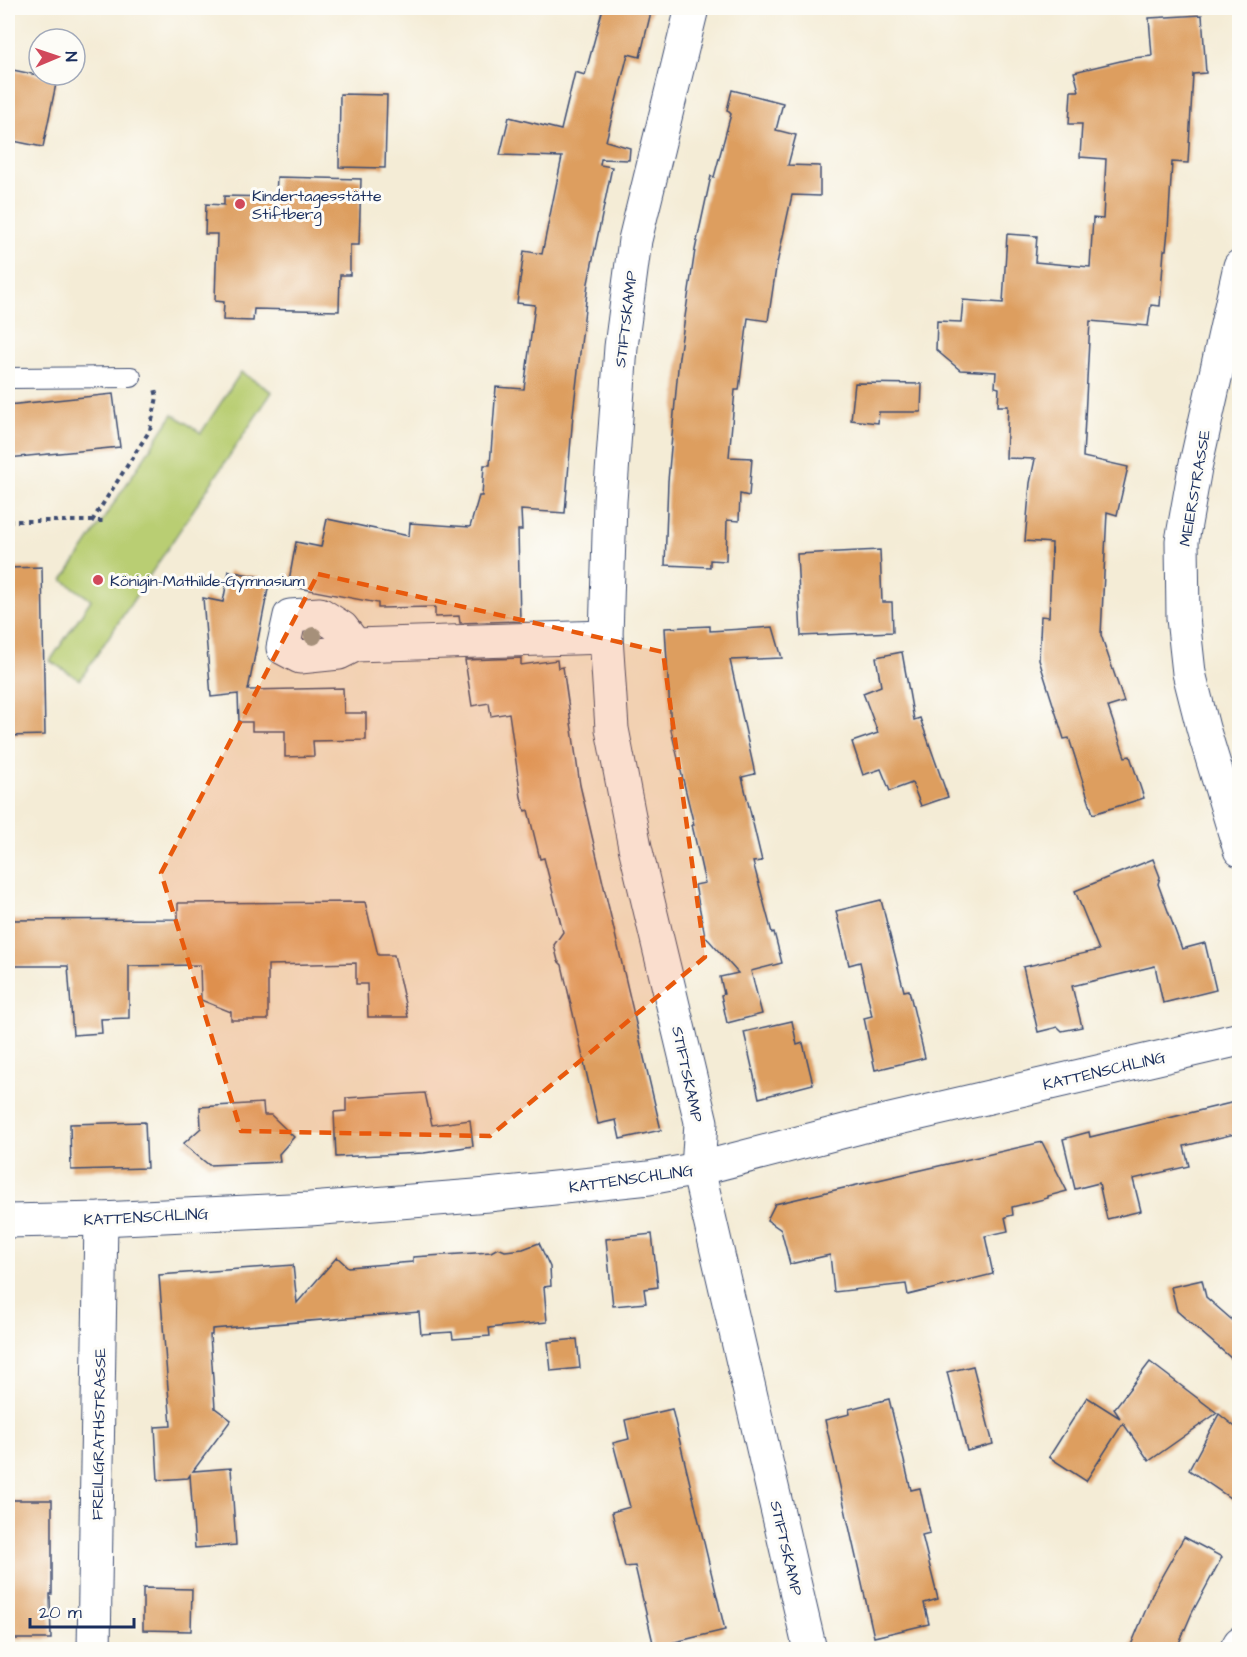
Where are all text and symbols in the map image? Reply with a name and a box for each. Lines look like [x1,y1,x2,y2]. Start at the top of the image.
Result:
north arrow [27,27,87,87]
text: N [60,51,82,62]
place label: Kindertagesstätte Stiftberg [252,185,382,226]
marker: Kindertagesstätte Stiftberg [233,197,247,211]
street label: STIFTSKAMP [609,269,643,369]
street label: MEIERSTRASSE [1174,428,1216,548]
place label: Königin-Mathilde-Gymnasium [110,570,305,593]
marker: Königin-Mathilde-Gymnasium [91,573,105,587]
street label: STIFTSKAMP [666,1024,708,1124]
street label: KATTENSCHLING [1041,1046,1168,1096]
street label: KATTENSCHLING [568,1159,695,1199]
street label: KATTENSCHLING [83,1203,209,1231]
street label: FREILIGRATHSTRASSE [86,1347,112,1520]
street label: STIFTSKAMP [764,1498,808,1598]
scale bar [30,1591,134,1629]
text: 20 m [39,1600,82,1625]

